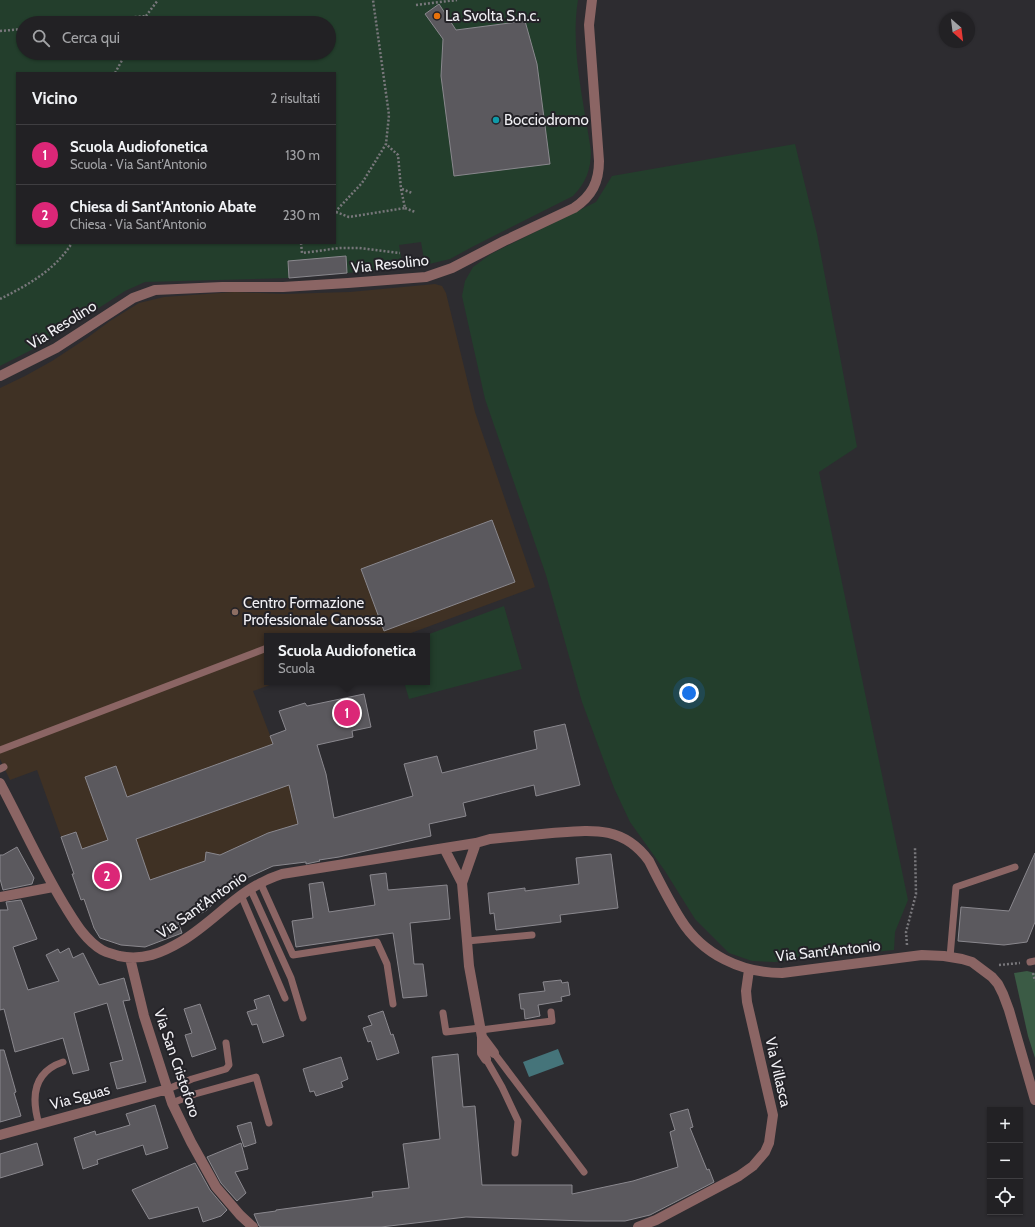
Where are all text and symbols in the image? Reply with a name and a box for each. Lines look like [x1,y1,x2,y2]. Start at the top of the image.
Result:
place label: La Svolta S.n.c. [445,7,540,25]
marker: La Svolta S.n.c. [432,11,442,21]
north arrow [939,12,975,48]
search box [16,16,336,60]
icon: search [30,27,52,49]
text: Cerca qui [62,29,120,47]
text: Vicino [32,88,77,108]
text: 2 risultati [271,90,320,106]
place label: Bocciodromo [504,111,589,129]
marker: Bocciodromo [491,115,501,125]
text: Scuola Audiofonetica [70,138,208,156]
text: 1 [43,147,47,163]
text: 130 m [285,147,320,163]
text: Scuola · Via Sant'Antonio [70,156,207,172]
text: Chiesa di Sant'Antonio Abate [70,198,256,216]
text: 2 [42,207,48,223]
text: 230 m [283,207,320,223]
text: Chiesa · Via Sant'Antonio [70,216,206,232]
street label: Via Resolino [350,251,430,277]
street label: Via Resolino [24,297,100,353]
place label: Centro Formazione Professionale Canossa [243,594,384,629]
marker: Centro Formazione Professionale Canossa [230,607,240,617]
popup [264,633,430,685]
text: Scuola Audiofonetica [278,642,416,660]
text: Scuola [278,660,315,676]
your location [679,683,699,703]
pin: 1 [334,698,360,728]
pin: 2 [94,861,120,891]
street label: Via Sant'Antonio [154,867,250,943]
street label: Via Sant'Antonio [775,937,881,965]
street label: Via San Cristoforo [150,1006,204,1120]
street label: Via Villasca [761,1035,795,1109]
street label: Via Sguas [48,1080,112,1114]
map controls [987,1107,1023,1215]
button: + [987,1107,1023,1143]
button: − [987,1143,1023,1179]
button: locate [987,1179,1023,1215]

